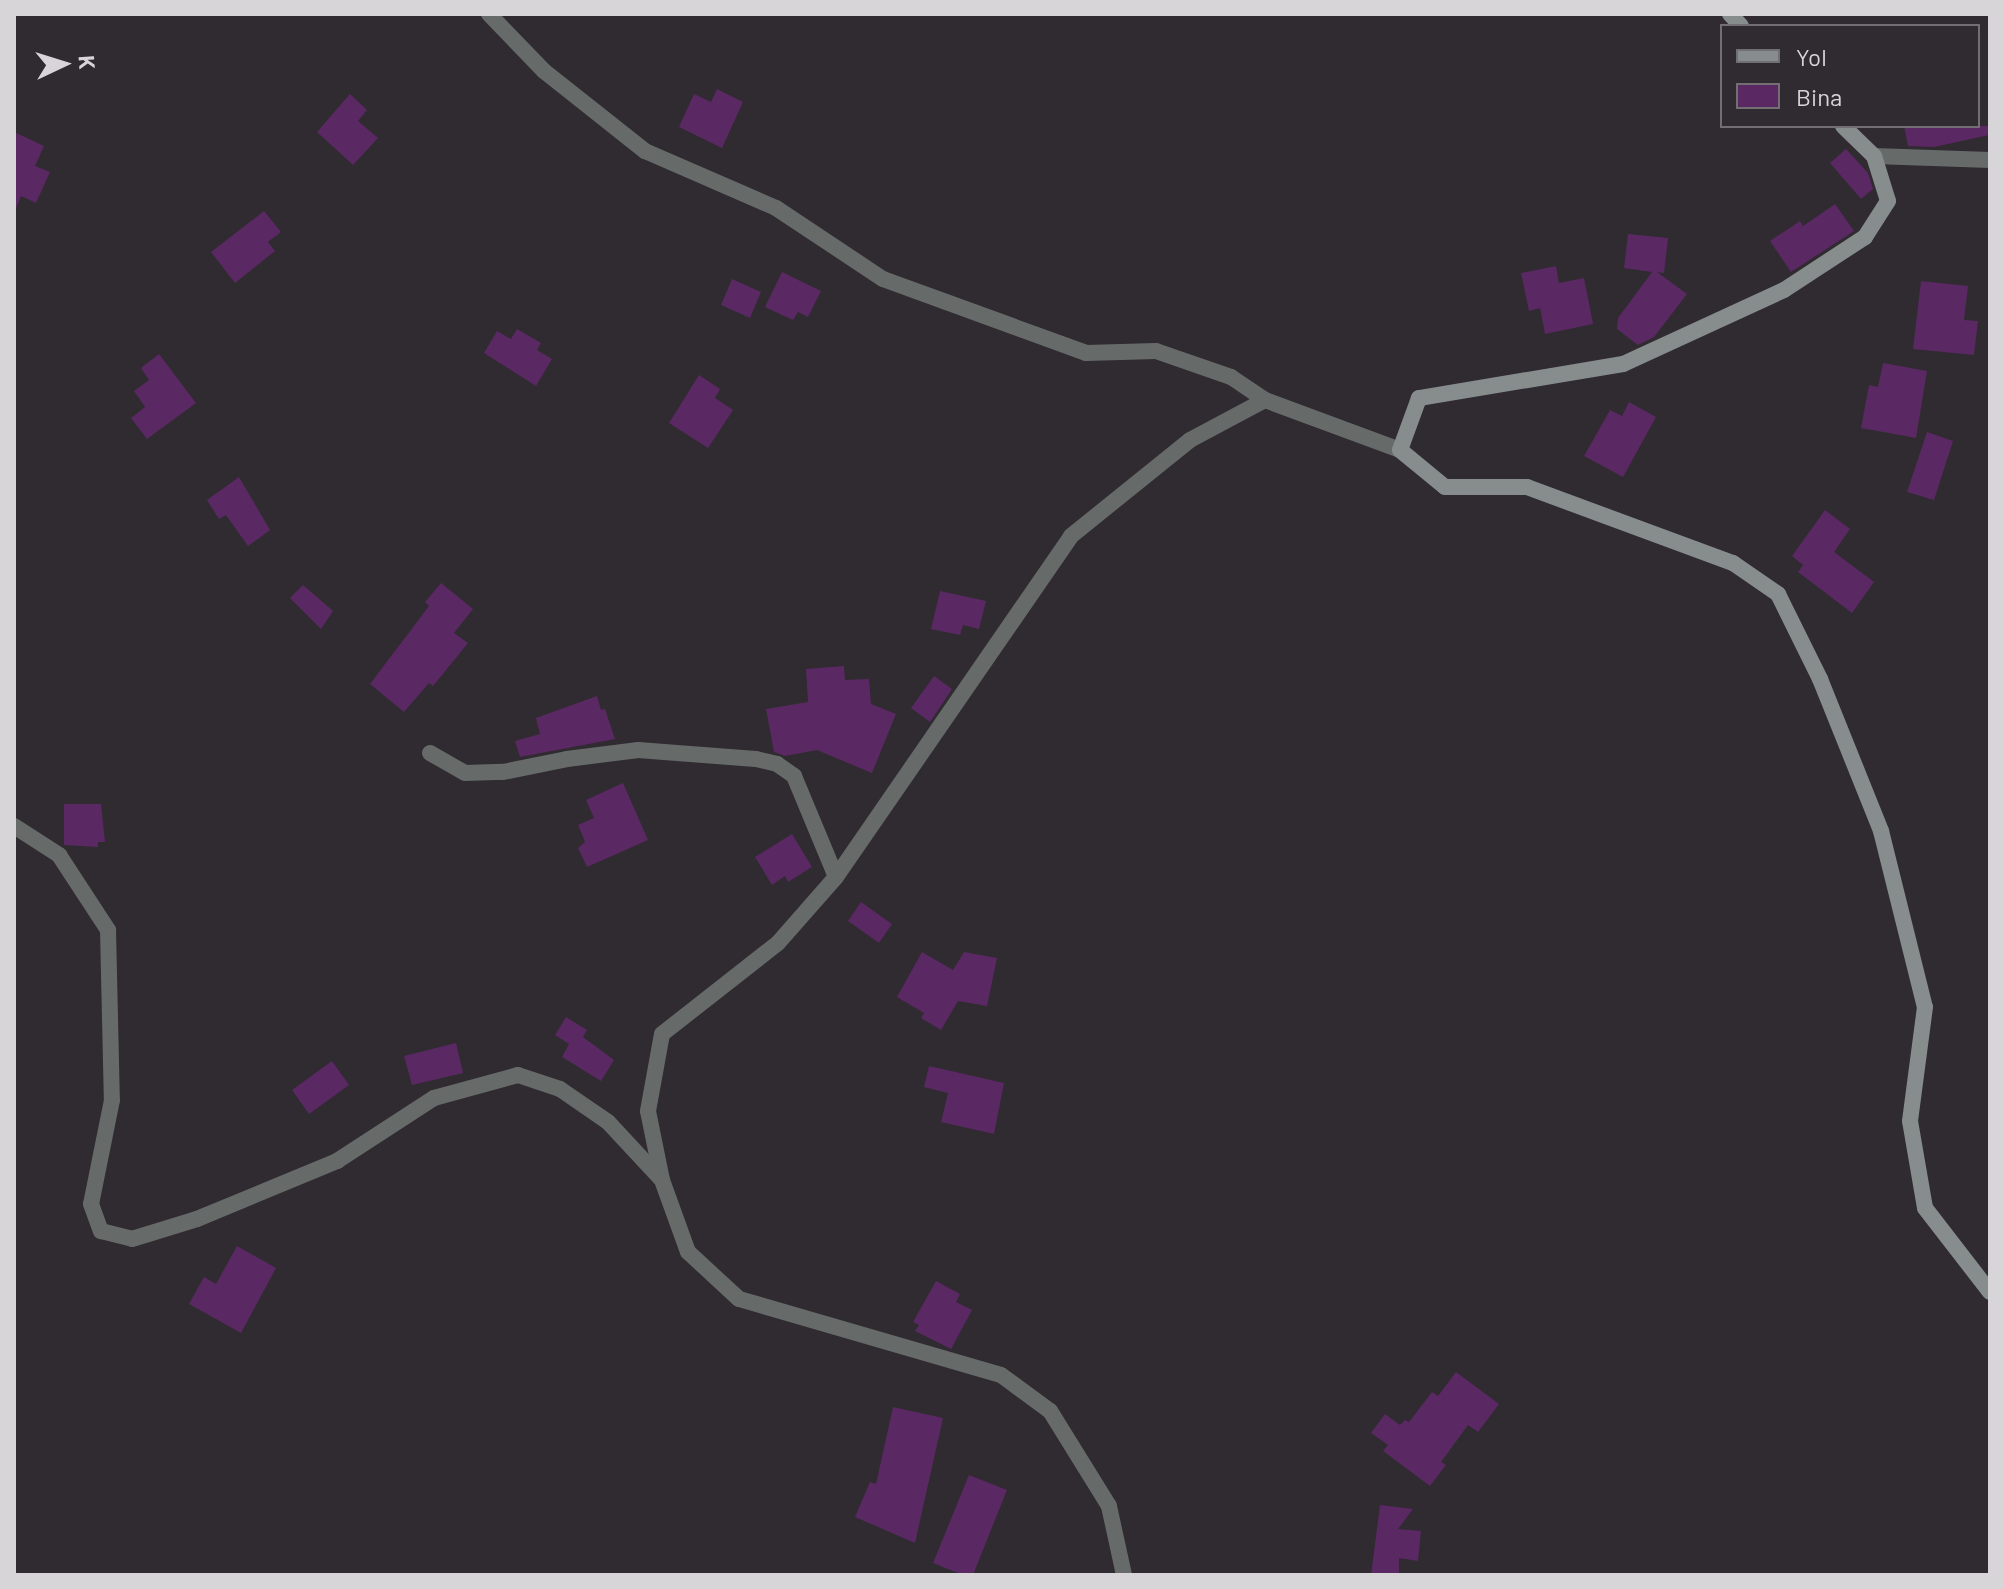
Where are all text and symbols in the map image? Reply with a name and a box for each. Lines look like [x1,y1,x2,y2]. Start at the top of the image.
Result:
north arrow [24,24,104,104]
legend [1720,24,1980,128]
text: Yol [1796,42,1827,71]
text: K [74,55,101,70]
text: Bina [1796,82,1842,111]

